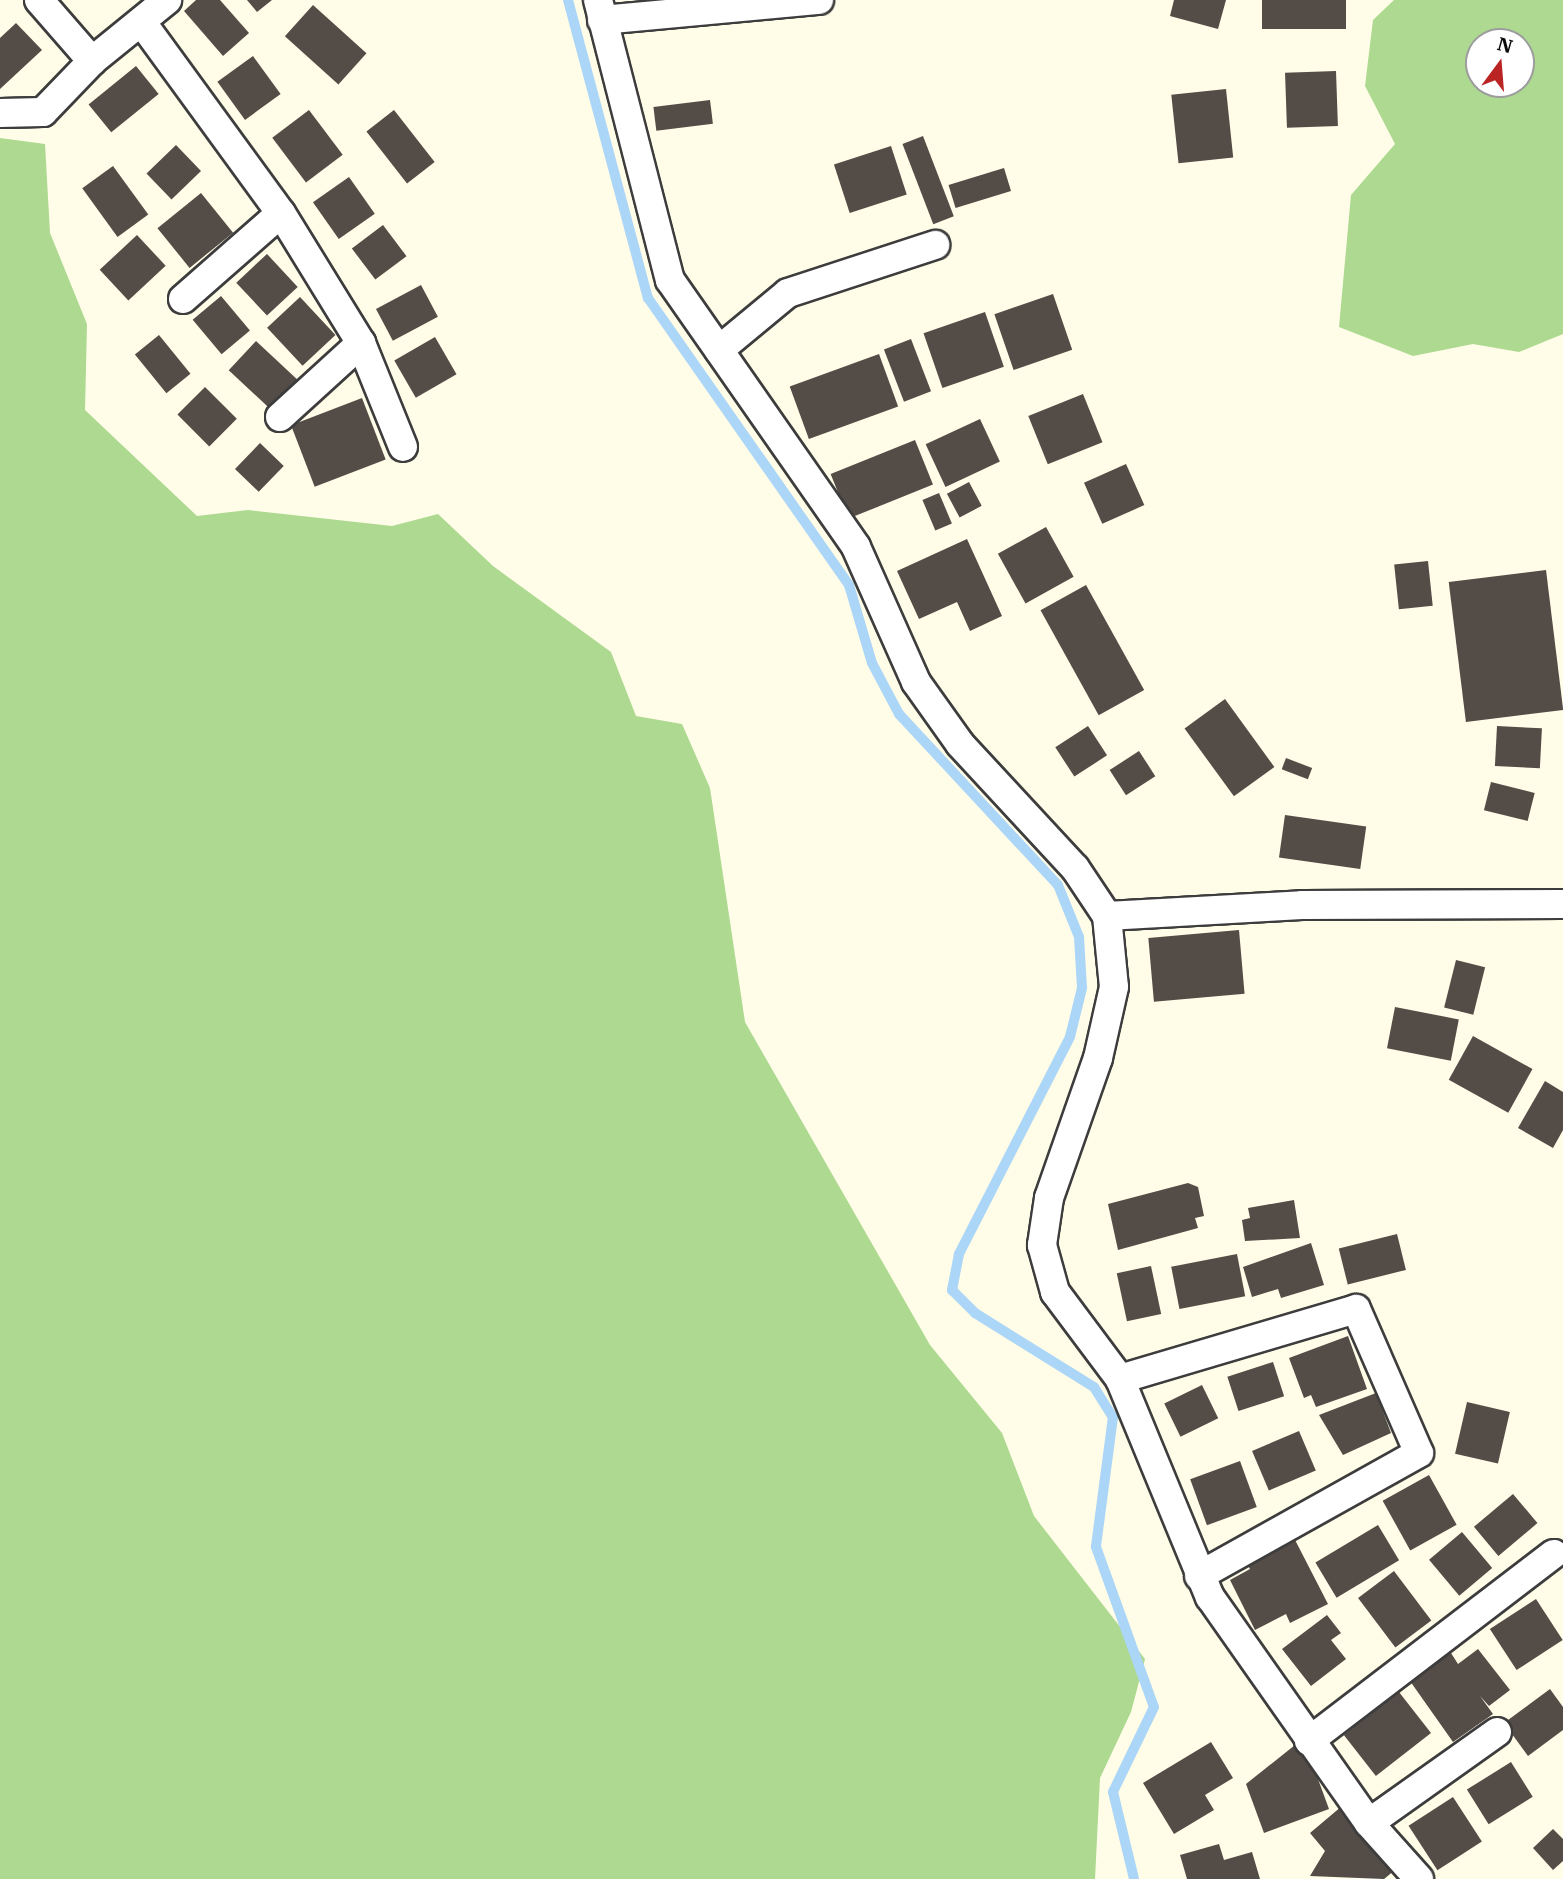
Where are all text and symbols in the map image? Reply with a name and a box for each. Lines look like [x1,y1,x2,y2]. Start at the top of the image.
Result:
north arrow [1465,28,1535,98]
text: N [1495,31,1516,58]

